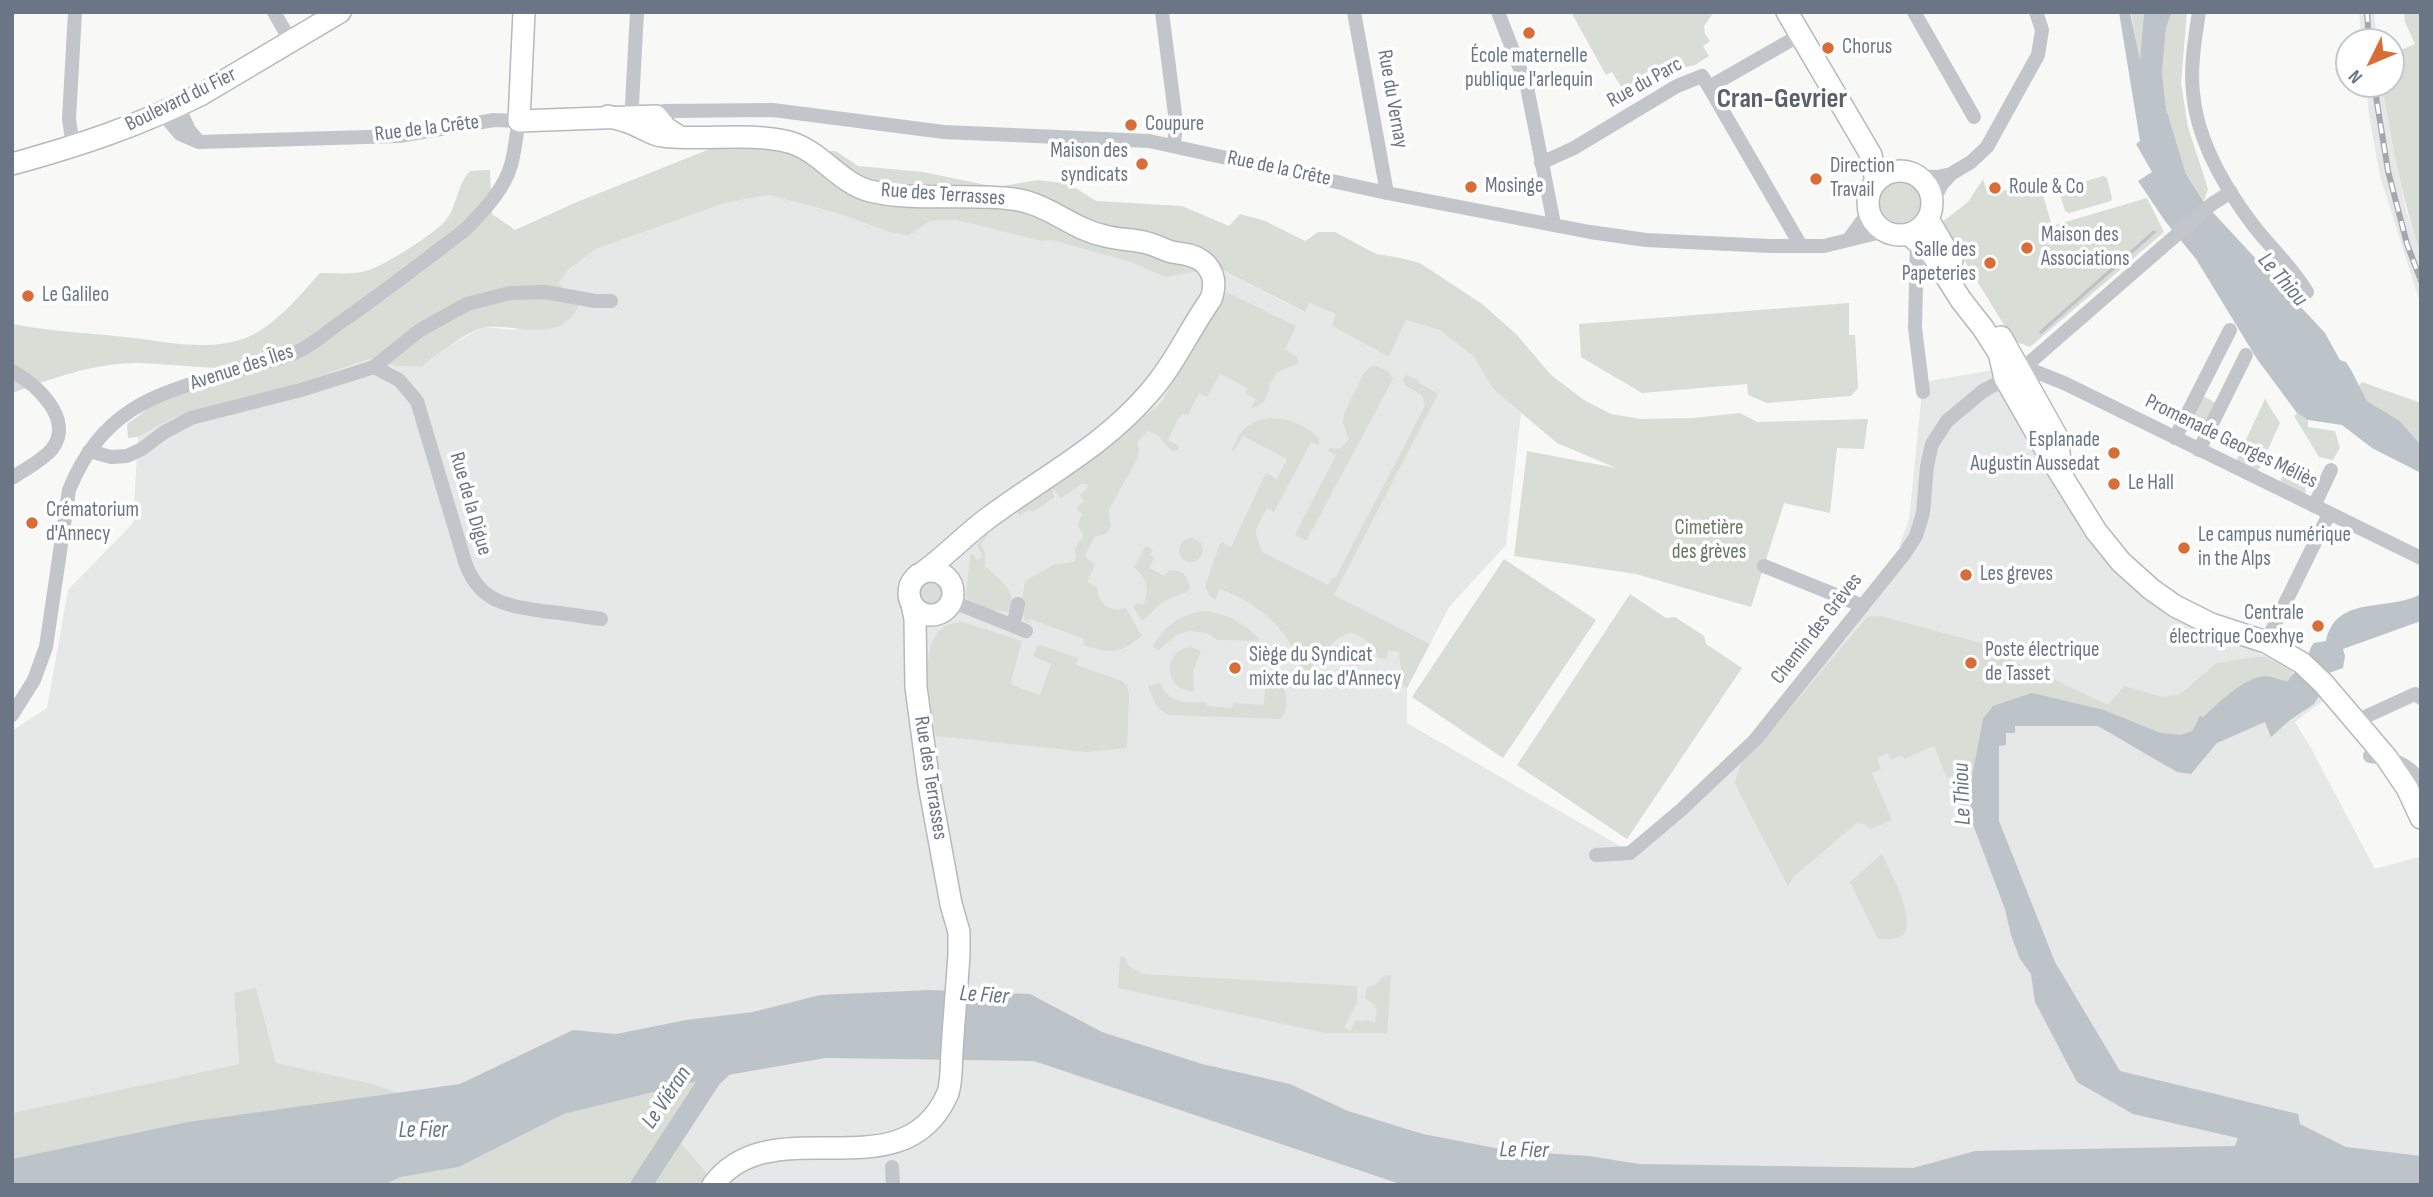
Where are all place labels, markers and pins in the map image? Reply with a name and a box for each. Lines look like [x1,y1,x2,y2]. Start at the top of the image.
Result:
marker: École maternelle publique l'arlequin [1521,25,1537,41]
place label: Chorus [1842,35,1892,61]
marker: Chorus [1820,40,1836,56]
place label: École maternelle publique l'arlequin [1465,44,1593,94]
place label: Coupure [1145,112,1204,138]
marker: Coupure [1123,117,1139,133]
place label: Maison des syndicats [1050,139,1128,189]
place label: Direction Travail [1830,154,1895,204]
marker: Maison des syndicats [1134,156,1150,172]
marker: Direction Travail [1808,171,1824,187]
place label: Mosinge [1485,174,1543,200]
place label: Roule & Co [2009,175,2084,201]
marker: Mosinge [1463,179,1479,195]
marker: Roule & Co [1987,180,2003,196]
place label: Maison des Associations [2041,223,2130,273]
place label: Salle des Papeteries [1902,238,1976,288]
marker: Maison des Associations [2019,240,2035,256]
marker: Salle des Papeteries [1982,255,1998,271]
place label: Le Galileo [42,283,109,309]
marker: Le Galileo [20,288,36,304]
place label: Esplanade Augustin Aussedat [1971,428,2100,478]
marker: Esplanade Augustin Aussedat [2106,445,2122,461]
place label: Le Hall [2128,471,2174,497]
marker: Le Hall [2106,476,2122,492]
place label: Crématorium d'Annecy [46,498,139,548]
marker: Crématorium d'Annecy [24,515,40,531]
place label: Le campus numérique in the Alps [2198,523,2351,573]
marker: Le campus numérique in the Alps [2176,540,2192,556]
place label: Les greves [1980,562,2053,588]
marker: Les greves [1958,567,1974,583]
place label: Centrale électrique Coexhye [2169,601,2304,651]
marker: Centrale électrique Coexhye [2310,618,2326,634]
place label: Poste électrique de Tasset [1985,638,2099,688]
place label: Siège du Syndicat mixte du lac d'Annecy [1249,643,1401,693]
marker: Poste électrique de Tasset [1963,655,1979,671]
marker: Siège du Syndicat mixte du lac d'Annecy [1227,660,1243,676]

